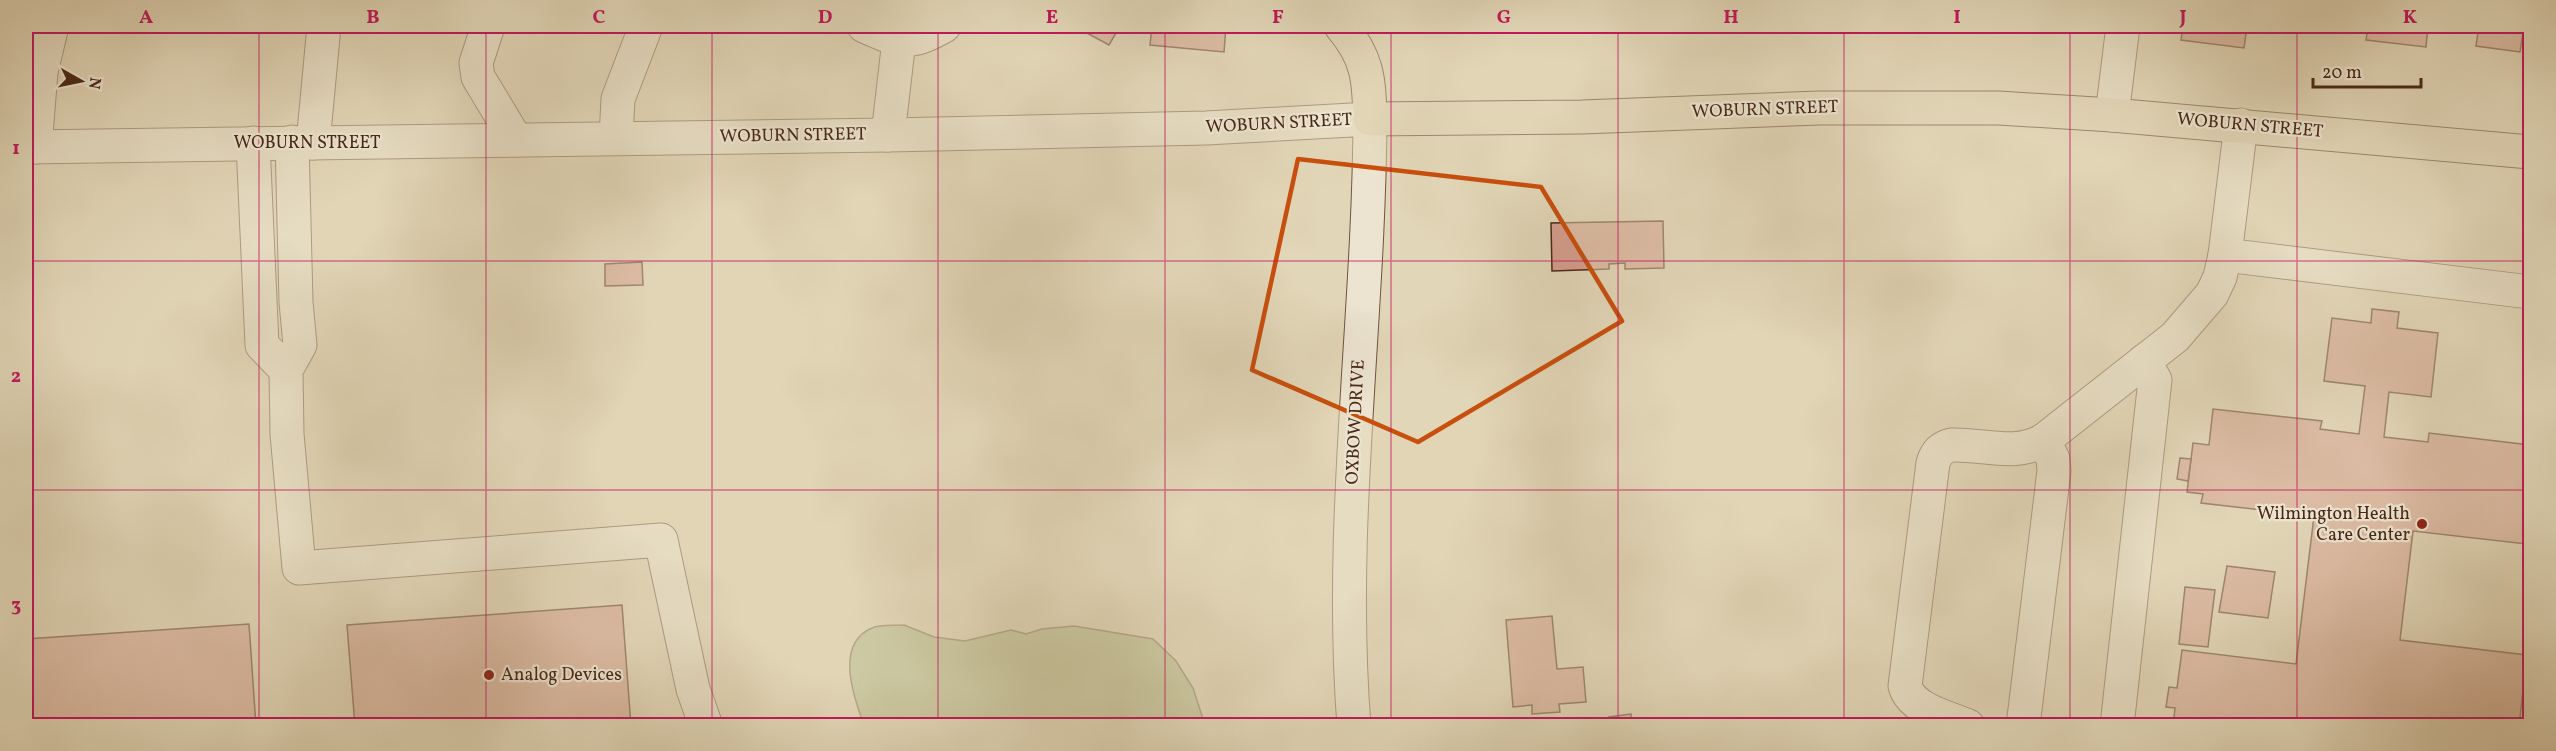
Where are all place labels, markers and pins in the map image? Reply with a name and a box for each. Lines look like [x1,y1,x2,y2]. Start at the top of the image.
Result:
place label: Wilmington Health Care Center [2257,502,2410,548]
marker: Wilmington Health Care Center [2415,517,2429,531]
place label: Analog Devices [501,663,622,688]
marker: Analog Devices [482,668,496,682]

